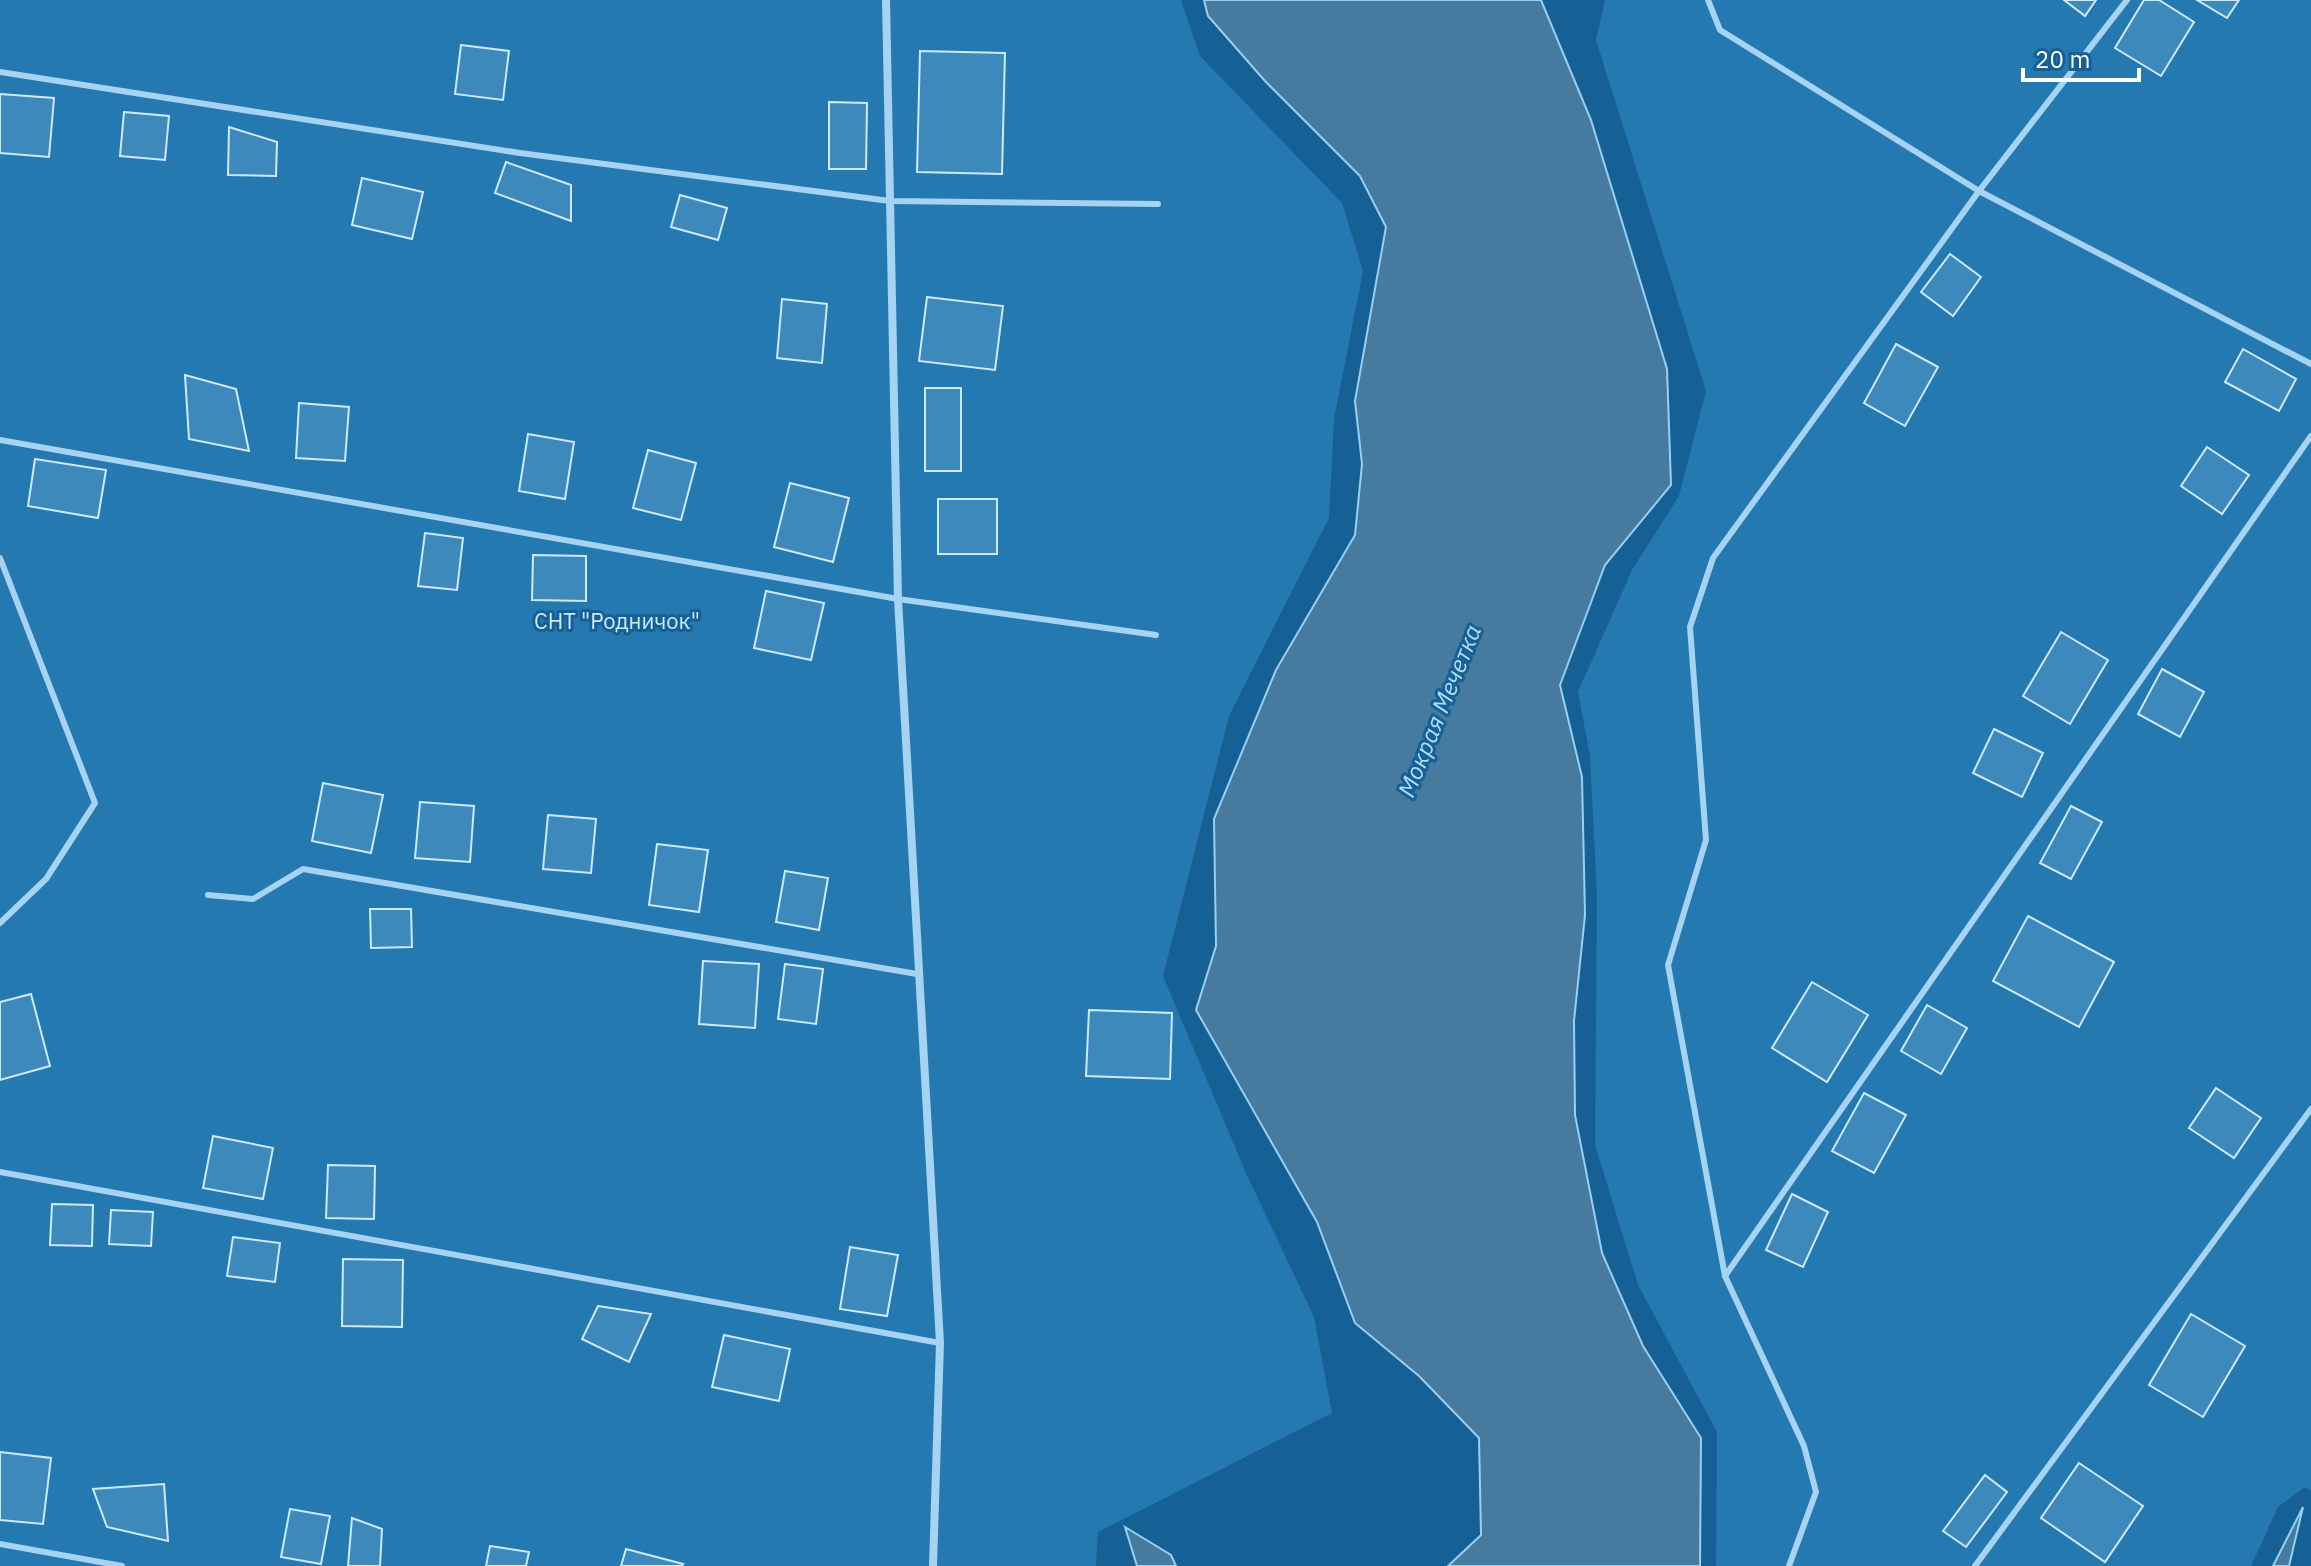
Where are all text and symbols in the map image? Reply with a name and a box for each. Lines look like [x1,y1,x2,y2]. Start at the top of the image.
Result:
scale bar [2023,32,2139,82]
text: 20 m [2035,43,2090,75]
park label: СНТ "Родничок" [534,606,700,635]
water label: Мокрая Мечетка [1390,620,1488,802]

